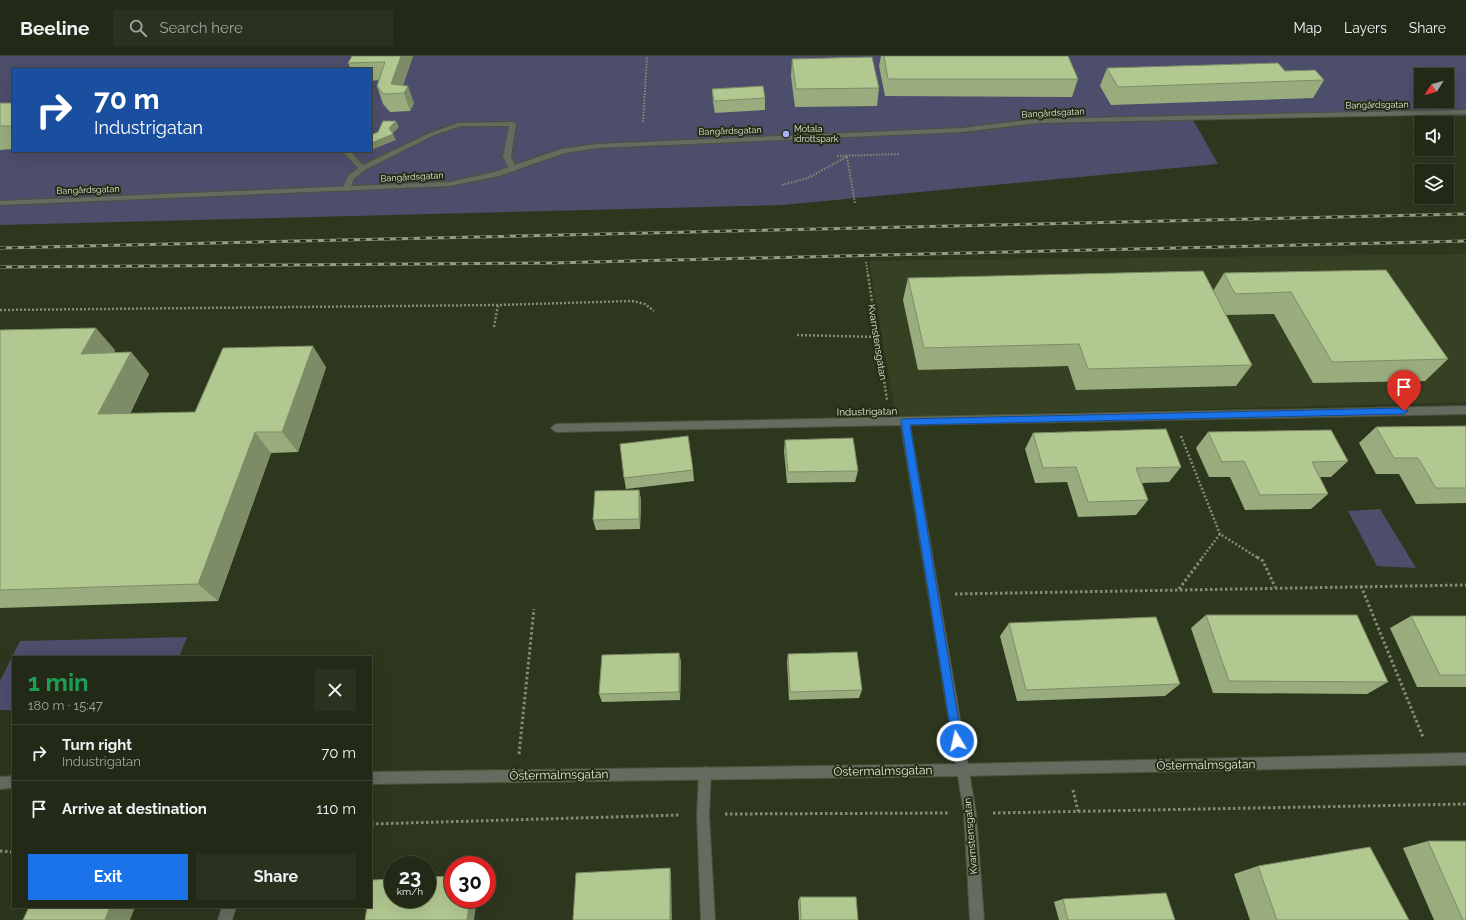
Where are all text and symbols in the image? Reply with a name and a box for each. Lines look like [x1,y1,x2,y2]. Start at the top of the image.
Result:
search box [113,10,393,46]
text: Beeline [20,17,89,39]
icon: search [127,17,149,39]
text: Search here [159,19,243,37]
text: Map [1294,20,1322,36]
text: Layers [1344,20,1387,36]
text: Share [1409,20,1446,36]
north arrow [1414,68,1454,108]
map controls [1414,68,1454,204]
text: 70 m [94,83,160,116]
icon: right [28,84,80,136]
street label: Bangårdsgatan [1345,99,1409,111]
street label: Bangårdsgatan [1021,106,1085,120]
button: sound [1414,116,1454,156]
text: Industrigatan [94,117,203,138]
place label: Motala idrottspark [794,124,839,144]
street label: Bangårdsgatan [698,125,762,137]
marker: Motala idrottspark [781,129,791,139]
button: layers [1414,164,1454,204]
street label: Bangårdsgatan [380,170,444,184]
street label: Bangårdsgatan [56,184,120,196]
street label: Kvarnstensgatan [866,303,889,381]
pin [1387,370,1421,411]
icon: arrive [1393,376,1415,398]
street label: Industrigatan [837,405,898,418]
text: 1 min [28,668,89,697]
button: close [314,669,356,711]
text: 180 m · 15:47 [28,698,103,713]
position arrow [936,720,978,762]
text: Turn right [62,736,132,754]
icon: right [28,742,50,764]
text: 70 m [321,744,356,762]
text: Industrigatan [62,754,141,769]
street label: Östermalmsgatan [1156,757,1256,773]
street label: Östermalmsgatan [833,763,933,779]
street label: Östermalmsgatan [509,767,609,783]
street label: Kvarnstensgatan [962,797,979,875]
icon: arrive [28,798,50,820]
text: Arrive at destination [62,800,207,818]
text: 110 m [316,800,356,818]
button: Exit [28,854,188,900]
button: Share [196,854,356,900]
speed limit sign: 30 [444,856,496,908]
text: 23 [399,865,421,889]
text: km/h [397,886,423,897]

